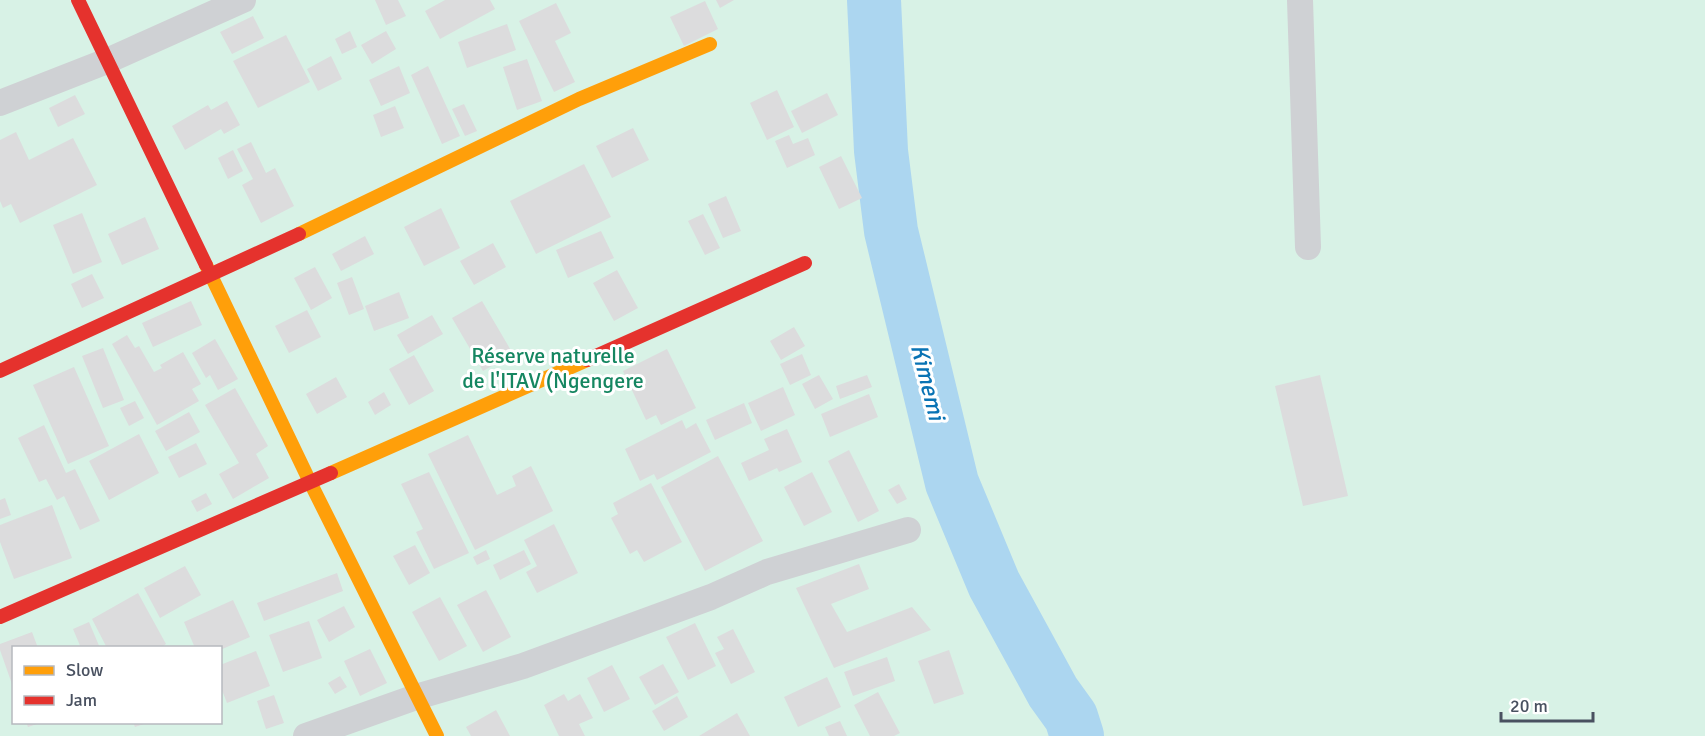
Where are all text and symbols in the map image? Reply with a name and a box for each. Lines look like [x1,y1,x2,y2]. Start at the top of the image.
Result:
water label: Kimemi [904,341,953,426]
park label: Réserve naturelle de l'ITAV (Ngengere [462,342,644,394]
legend [12,646,222,724]
text: Slow [66,659,103,681]
scale bar [1501,685,1592,723]
text: Jam [66,689,97,711]
text: 20 m [1510,695,1548,717]

